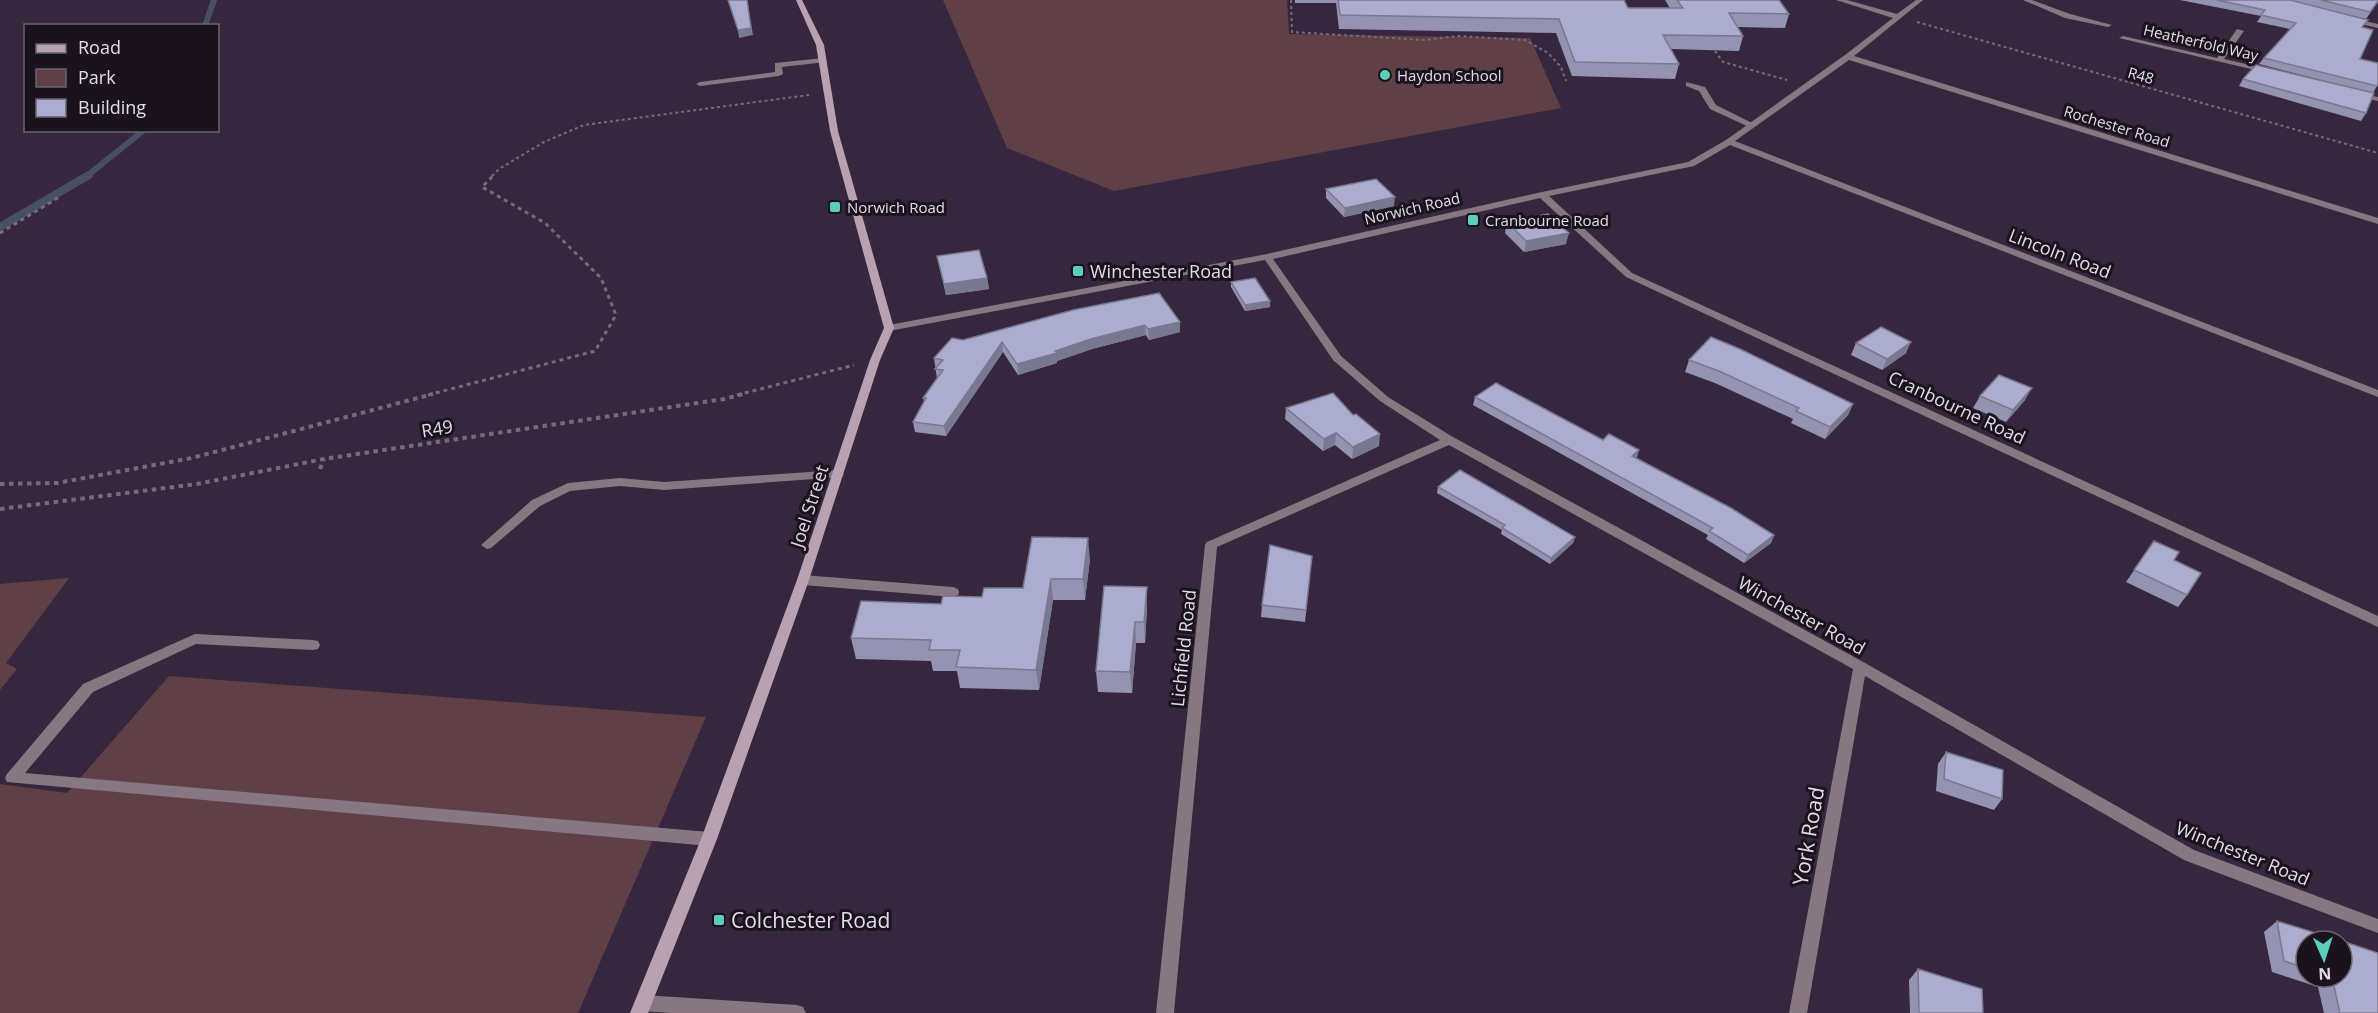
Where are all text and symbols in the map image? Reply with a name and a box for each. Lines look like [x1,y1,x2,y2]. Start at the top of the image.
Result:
street label: Heatherfold Way [2141,19,2261,65]
legend [24,24,219,132]
text: Road [78,35,121,59]
street label: R48 [2126,62,2156,88]
text: Park [78,65,116,89]
place label: Haydon School [1397,65,1502,85]
marker: Haydon School [1378,68,1392,82]
text: Building [78,95,146,119]
street label: Rochester Road [2062,100,2172,152]
street label: Norwich Road [1362,187,1462,229]
place label: Norwich Road [847,197,945,217]
marker: Norwich Road [828,200,842,214]
place label: Cranbourne Road [1485,210,1609,230]
marker: Cranbourne Road [1466,213,1480,227]
street label: Lincoln Road [2005,223,2115,283]
place label: Winchester Road [1090,259,1232,283]
marker: Winchester Road [1071,264,1085,278]
street label: Cranbourne Road [1885,365,2029,449]
street label: R49 [419,414,455,442]
street label: Joel Street [784,462,834,552]
street label: Winchester Road [1734,570,1870,660]
street label: Lichfield Road [1165,588,1201,708]
street label: York Road [1786,785,1830,887]
street label: Winchester Road [2173,815,2313,891]
place label: Colchester Road [731,906,890,934]
marker: Colchester Road [712,913,726,927]
north arrow [2294,929,2354,989]
text: N [2318,963,2332,985]

